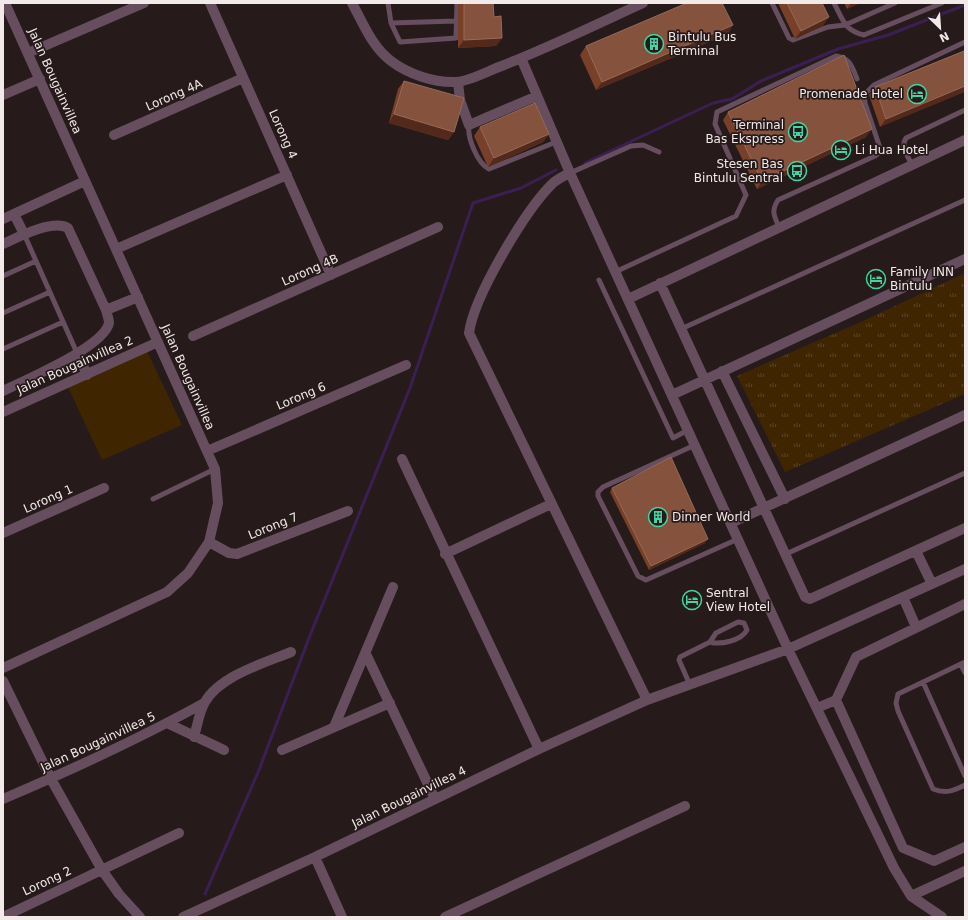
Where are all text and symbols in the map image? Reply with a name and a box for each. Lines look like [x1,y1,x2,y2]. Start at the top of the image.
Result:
north arrow [920,8,960,48]
street label: Jalan Bougainvillea [25,25,85,136]
text: N [937,29,951,44]
place label: Bintulu Bus Terminal [667,30,736,58]
building icon: Bintulu Bus Terminal [643,33,665,55]
street label: Lorong 4A [143,76,205,114]
hotel icon: Promenade Hotel [906,83,928,105]
place label: Promenade Hotel [799,87,903,101]
street label: Lorong 4 [266,107,300,161]
place label: Terminal Bas Ekspress [705,118,784,146]
bus stop icon: Terminal Bas Ekspress [787,121,809,143]
hotel icon: Li Hua Hotel [830,139,852,161]
place label: Li Hua Hotel [855,143,928,157]
place label: Stesen Bas Bintulu Sentral [694,157,783,185]
bus stop icon: Stesen Bas Bintulu Sentral [786,160,808,182]
street label: Lorong 4B [279,251,341,289]
place label: Family INN Bintulu [890,265,954,293]
hotel icon: Family INN Bintulu [865,268,887,290]
street label: Jalan Bougainvillea [158,321,218,432]
street label: Jalan Bougainvillea 2 [14,333,135,397]
street label: Lorong 6 [274,379,328,413]
street label: Lorong 1 [21,482,75,516]
building icon: Dinner World [647,506,669,528]
street label: Lorong 7 [246,510,300,542]
place label: Dinner World [672,510,750,524]
place label: Sentral View Hotel [706,586,770,614]
hotel icon: Sentral View Hotel [681,589,703,611]
street label: Jalan Bougainvillea 5 [37,709,158,775]
street label: Jalan Bougainvillea 4 [349,763,468,831]
street label: Lorong 2 [20,864,74,898]

